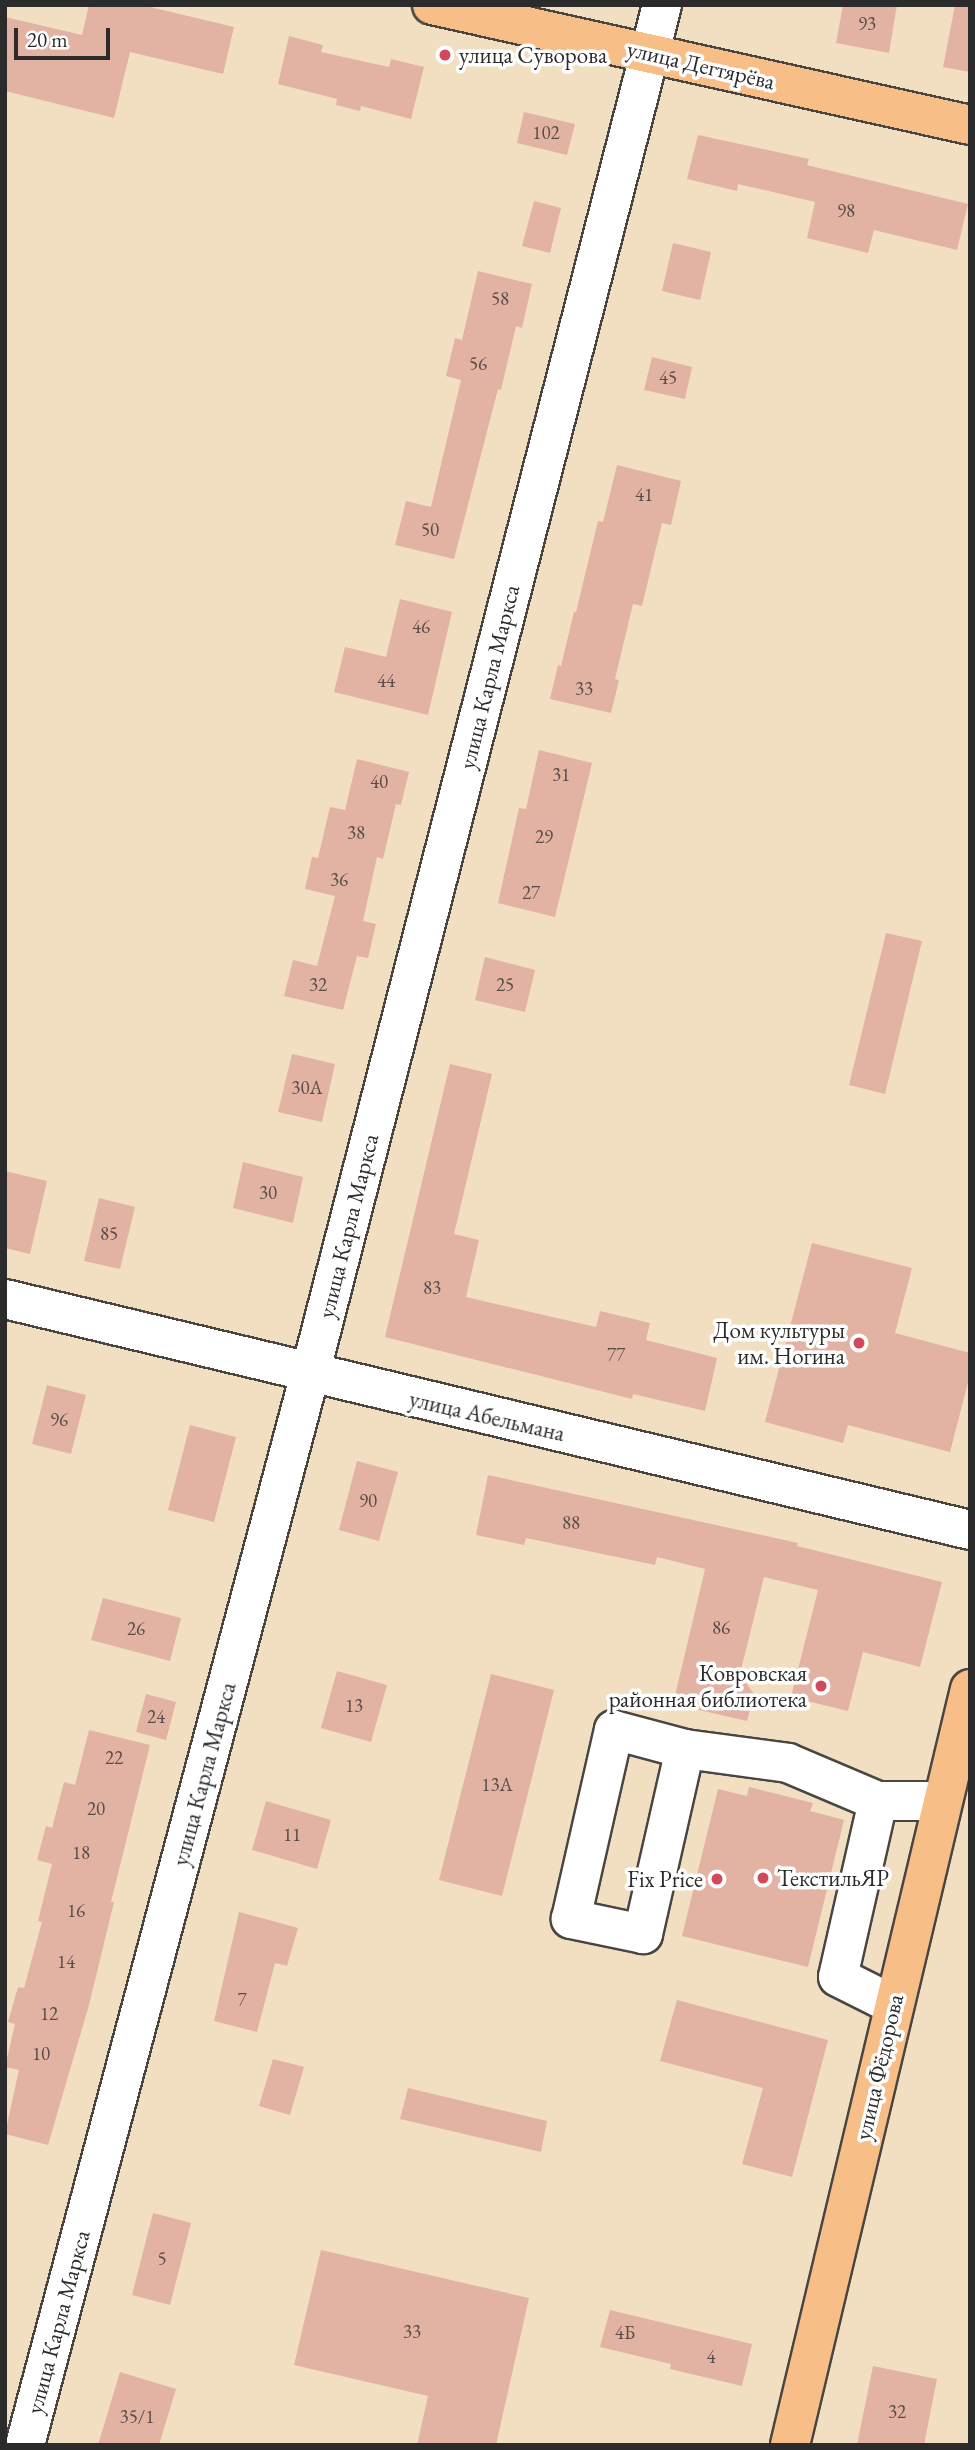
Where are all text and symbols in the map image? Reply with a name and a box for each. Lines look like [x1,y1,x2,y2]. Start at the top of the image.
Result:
house number: 93 [858,13,876,35]
scale bar [18,14,114,58]
text: 20 m [27,26,68,53]
street label: улица Дегтярёва [625,35,777,95]
place label: улица Суворова [459,41,607,69]
marker: улица Суворова [437,47,453,63]
house number: 102 [532,122,560,144]
house number: 98 [837,200,855,222]
house number: 58 [491,288,509,310]
house number: 56 [469,353,487,375]
house number: 45 [659,367,677,389]
house number: 41 [635,484,653,506]
house number: 50 [421,519,439,541]
street label: улица Карла Маркса [453,582,525,772]
house number: 46 [412,616,430,638]
house number: 44 [377,670,395,692]
house number: 33 [575,678,593,700]
house number: 31 [552,764,570,786]
house number: 40 [370,771,388,793]
house number: 38 [347,822,365,844]
house number: 29 [535,826,553,848]
house number: 36 [330,869,348,891]
house number: 27 [522,882,540,904]
house number: 32 [309,974,327,996]
house number: 25 [496,974,514,996]
house number: 30А [291,1077,323,1099]
street label: улица Карла Маркса [312,1131,384,1321]
house number: 30 [259,1182,277,1204]
house number: 85 [100,1223,118,1245]
house number: 83 [423,1277,441,1299]
place label: Дом культуры им. Ногина [713,1316,845,1370]
marker: Дом культуры им. Ногина [851,1335,867,1351]
house number: 77 [607,1344,625,1366]
street label: улица Абельмана [407,1385,567,1447]
house number: 96 [50,1409,68,1431]
house number: 90 [359,1490,377,1512]
house number: 88 [562,1512,580,1534]
house number: 86 [712,1617,730,1639]
house number: 26 [127,1618,145,1640]
place label: Ковровская районная библиотека [609,1659,807,1713]
marker: Ковровская районная библиотека [813,1678,829,1694]
street label: улица Карла Маркса [166,1679,242,1869]
house number: 13 [345,1695,363,1717]
house number: 24 [147,1706,165,1728]
house number: 22 [105,1747,123,1769]
house number: 13А [481,1774,513,1796]
house number: 20 [87,1798,105,1820]
house number: 11 [283,1824,301,1846]
house number: 18 [72,1842,90,1864]
place label: ТекстильЯР [777,1864,889,1892]
place label: Fix Price [627,1865,703,1893]
marker: ТекстильЯР [755,1870,771,1886]
marker: Fix Price [709,1871,725,1887]
house number: 16 [67,1900,85,1922]
house number: 14 [57,1951,75,1973]
house number: 7 [237,1989,247,2011]
street label: улица Фёдорова [849,1991,909,2143]
house number: 12 [40,2003,58,2025]
house number: 10 [32,2043,50,2065]
street label: улица Карла Маркса [20,2227,96,2417]
house number: 5 [157,2248,167,2270]
house number: 33 [403,2321,421,2343]
house number: 4Б [615,2322,635,2344]
house number: 4 [706,2346,716,2368]
house number: 32 [888,2401,906,2423]
house number: 35/1 [120,2406,154,2428]

